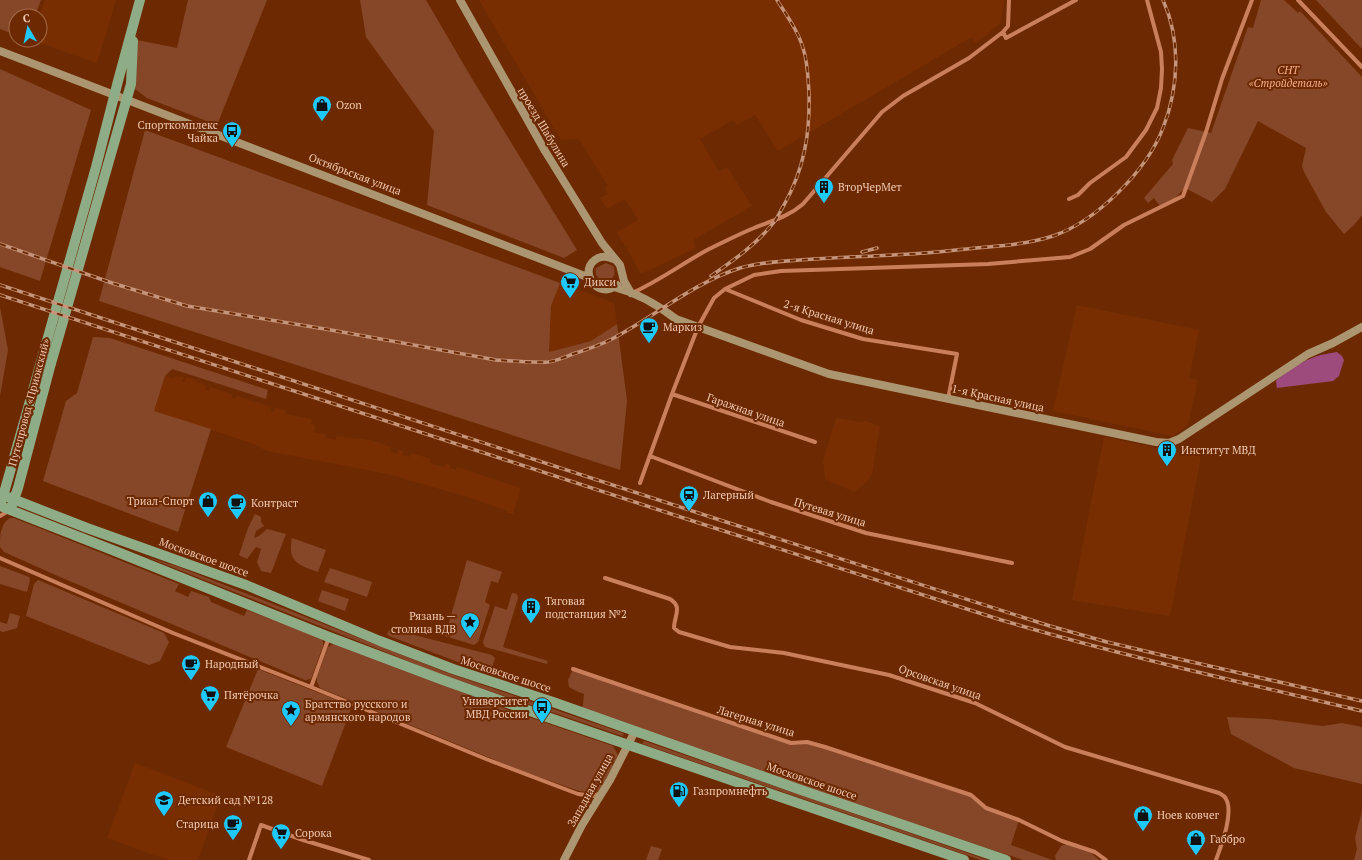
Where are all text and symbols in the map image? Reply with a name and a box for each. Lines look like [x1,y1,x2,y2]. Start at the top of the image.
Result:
north arrow [8,8,48,48]
text: С [22,11,31,26]
park label: СНТ «Стройдеталь» [1248,63,1328,90]
street label: проезд Шабулина [515,85,574,170]
shop icon: Ozon [311,94,333,122]
place label: Ozon [336,98,362,112]
place label: Спорткомплекс Чайка [137,118,218,145]
bus stop icon: Спорткомплекс Чайка [221,120,243,148]
street label: Октябрьская улица [307,150,404,198]
building icon: ВторЧерМет [813,176,835,204]
place label: ВторЧерМет [838,180,902,194]
supermarket icon: Дикси [559,271,581,299]
place label: Дикси [584,275,616,289]
street label: 2-я Красная улица [782,297,876,338]
cafe icon: Маркиз [638,316,660,344]
place label: Маркиз [663,320,702,334]
street label: Путепровод «Приокский» [5,337,53,467]
street label: 1-я Красная улица [950,381,1046,415]
street label: Гаражная улица [705,390,787,430]
building icon: Институт МВД [1156,439,1178,467]
place label: Институт МВД [1181,443,1256,457]
station icon: Лагерный [678,484,700,512]
place label: Лагерный [702,488,754,502]
shop icon: Триал-Спорт [197,490,219,518]
cafe icon: Контраст [226,492,248,520]
place label: Триал-Спорт [127,494,195,508]
street label: Путевая улица [792,494,868,530]
place label: Контраст [251,496,299,510]
street label: Московское шоссе [157,534,251,580]
place label: Тяговая подстанция №2 [545,594,627,621]
building icon: Тяговая подстанция №2 [520,596,542,624]
place label: Рязань — столица ВДВ [391,609,456,636]
place icon: Рязань — столица ВДВ [459,611,481,639]
cafe icon: Народный [180,653,202,681]
street label: Московское шоссе [459,653,553,695]
place label: Народный [205,657,259,671]
street label: Орсовская улица [897,661,984,703]
supermarket icon: Пятёрочка [199,684,221,712]
place label: Пятёрочка [224,688,279,702]
place label: Университет МВД России [462,694,529,721]
bus stop icon: Университет МВД России [531,696,553,724]
place label: Братство русского и армянского народов [305,697,411,724]
place icon: Братство русского и армянского народов [280,699,302,727]
street label: Лагерная улица [715,702,797,740]
street label: Западная улица [564,751,616,829]
street label: Московское шоссе [765,759,859,803]
fuel station icon: Газпромнефть [668,780,690,808]
place label: Газпромнефть [693,784,768,798]
school or university icon: Детский сад №128 [153,789,175,817]
place label: Детский сад №128 [178,793,273,807]
shop icon: Ноев ковчег [1132,804,1154,832]
place label: Ноев ковчег [1157,808,1219,822]
cafe icon: Старица [222,813,244,841]
place label: Старица [176,817,219,831]
supermarket icon: Сорока [270,822,292,850]
place label: Сорока [295,826,332,840]
shop icon: Габбро [1185,828,1207,856]
place label: Габбро [1210,832,1245,846]

